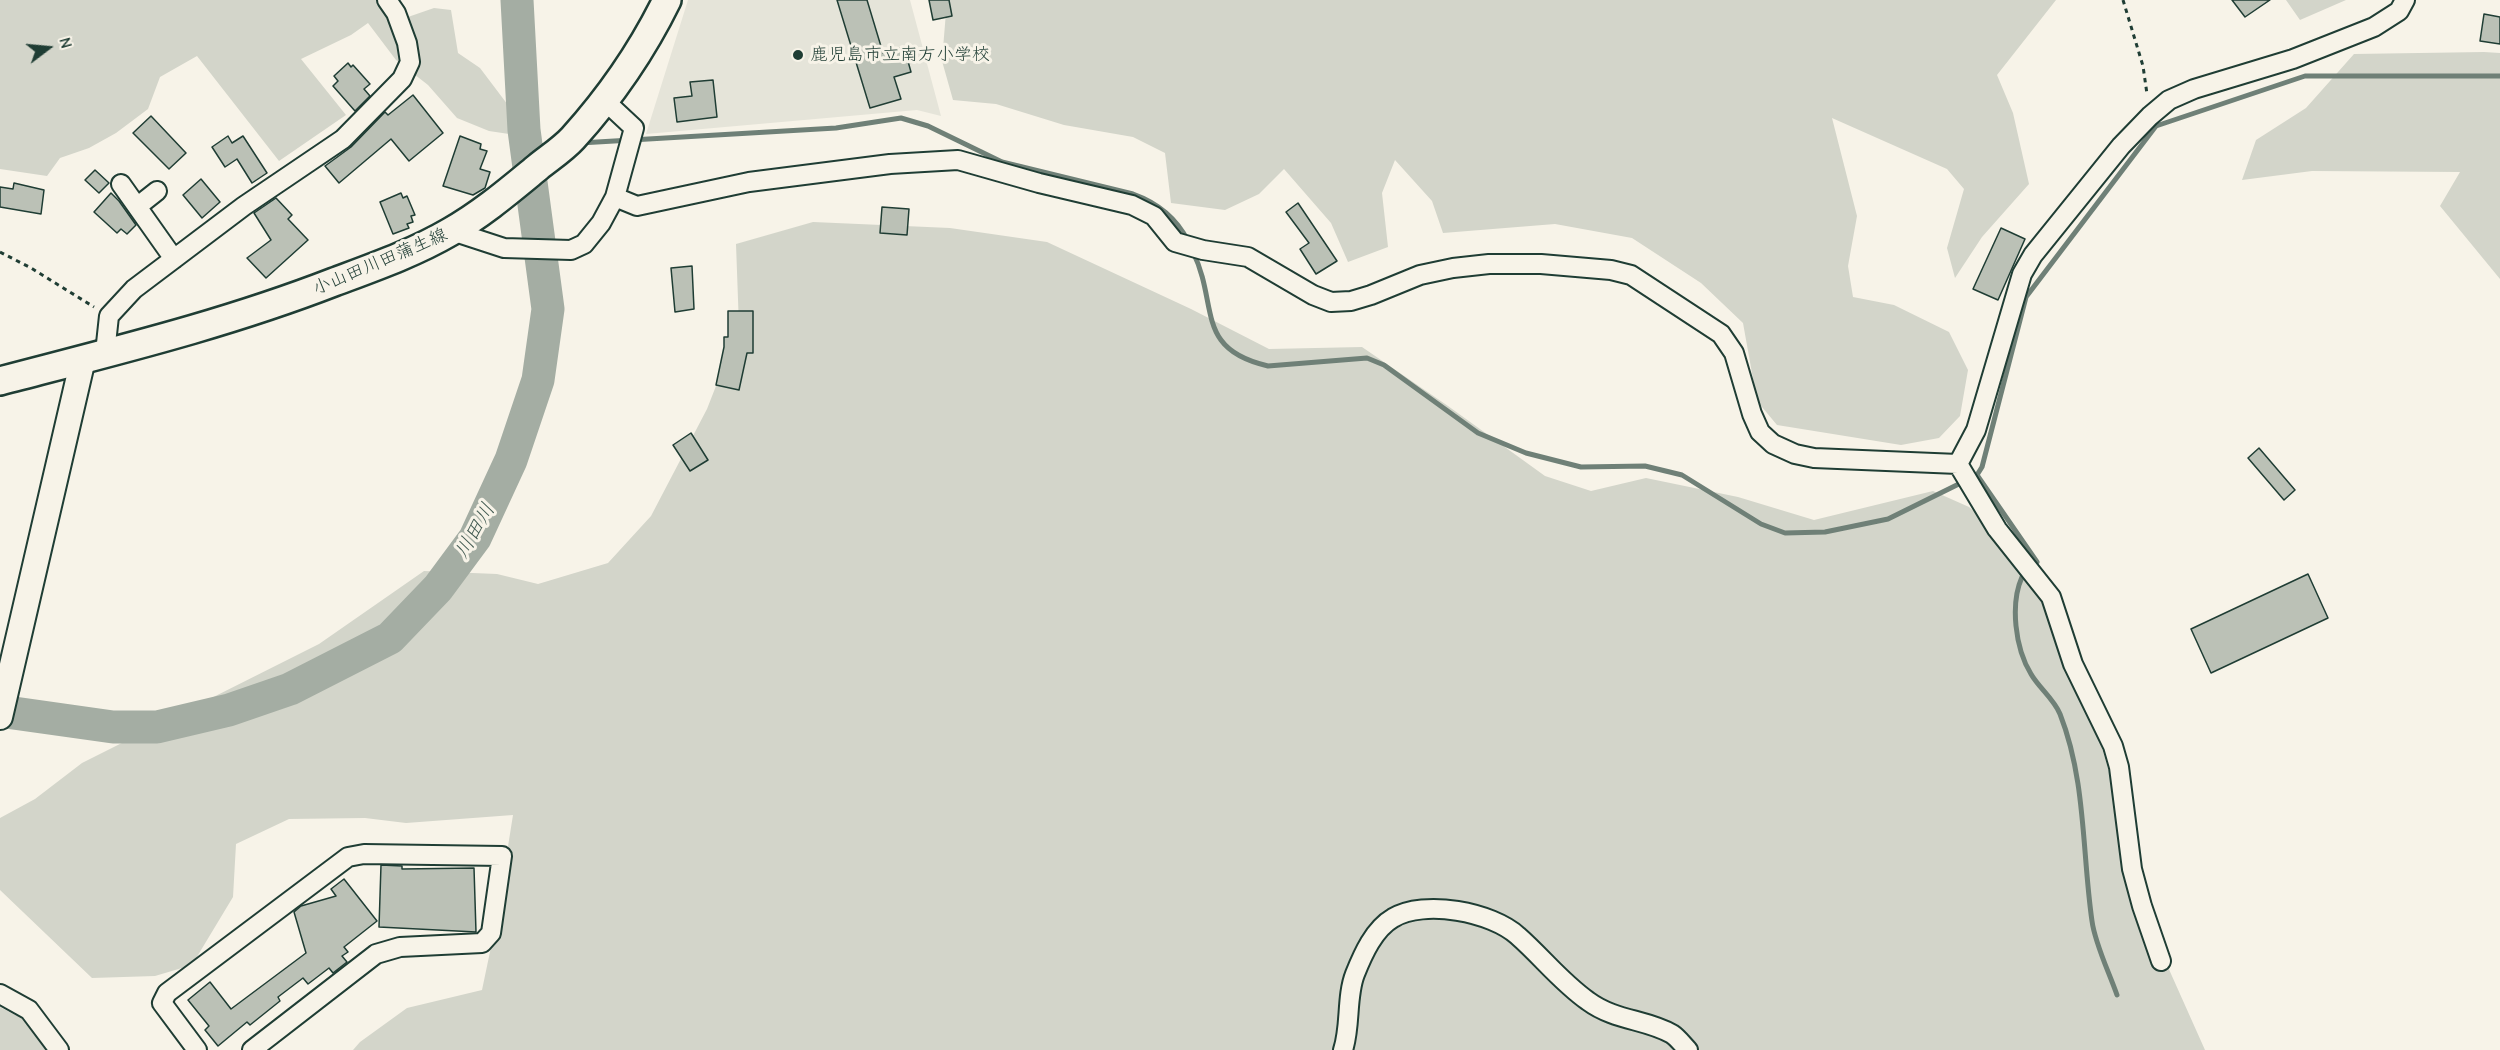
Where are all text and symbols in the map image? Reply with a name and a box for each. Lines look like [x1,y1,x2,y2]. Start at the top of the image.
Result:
north arrow [18,18,78,78]
text: N [55,36,75,51]
place label: 鹿児島市立南方小学校 [810,44,990,66]
marker: 鹿児島市立南方小学校 [791,48,805,62]
street label: 小山田川田蒲生線 [310,224,450,300]
water label: 川田川 [450,499,500,563]

